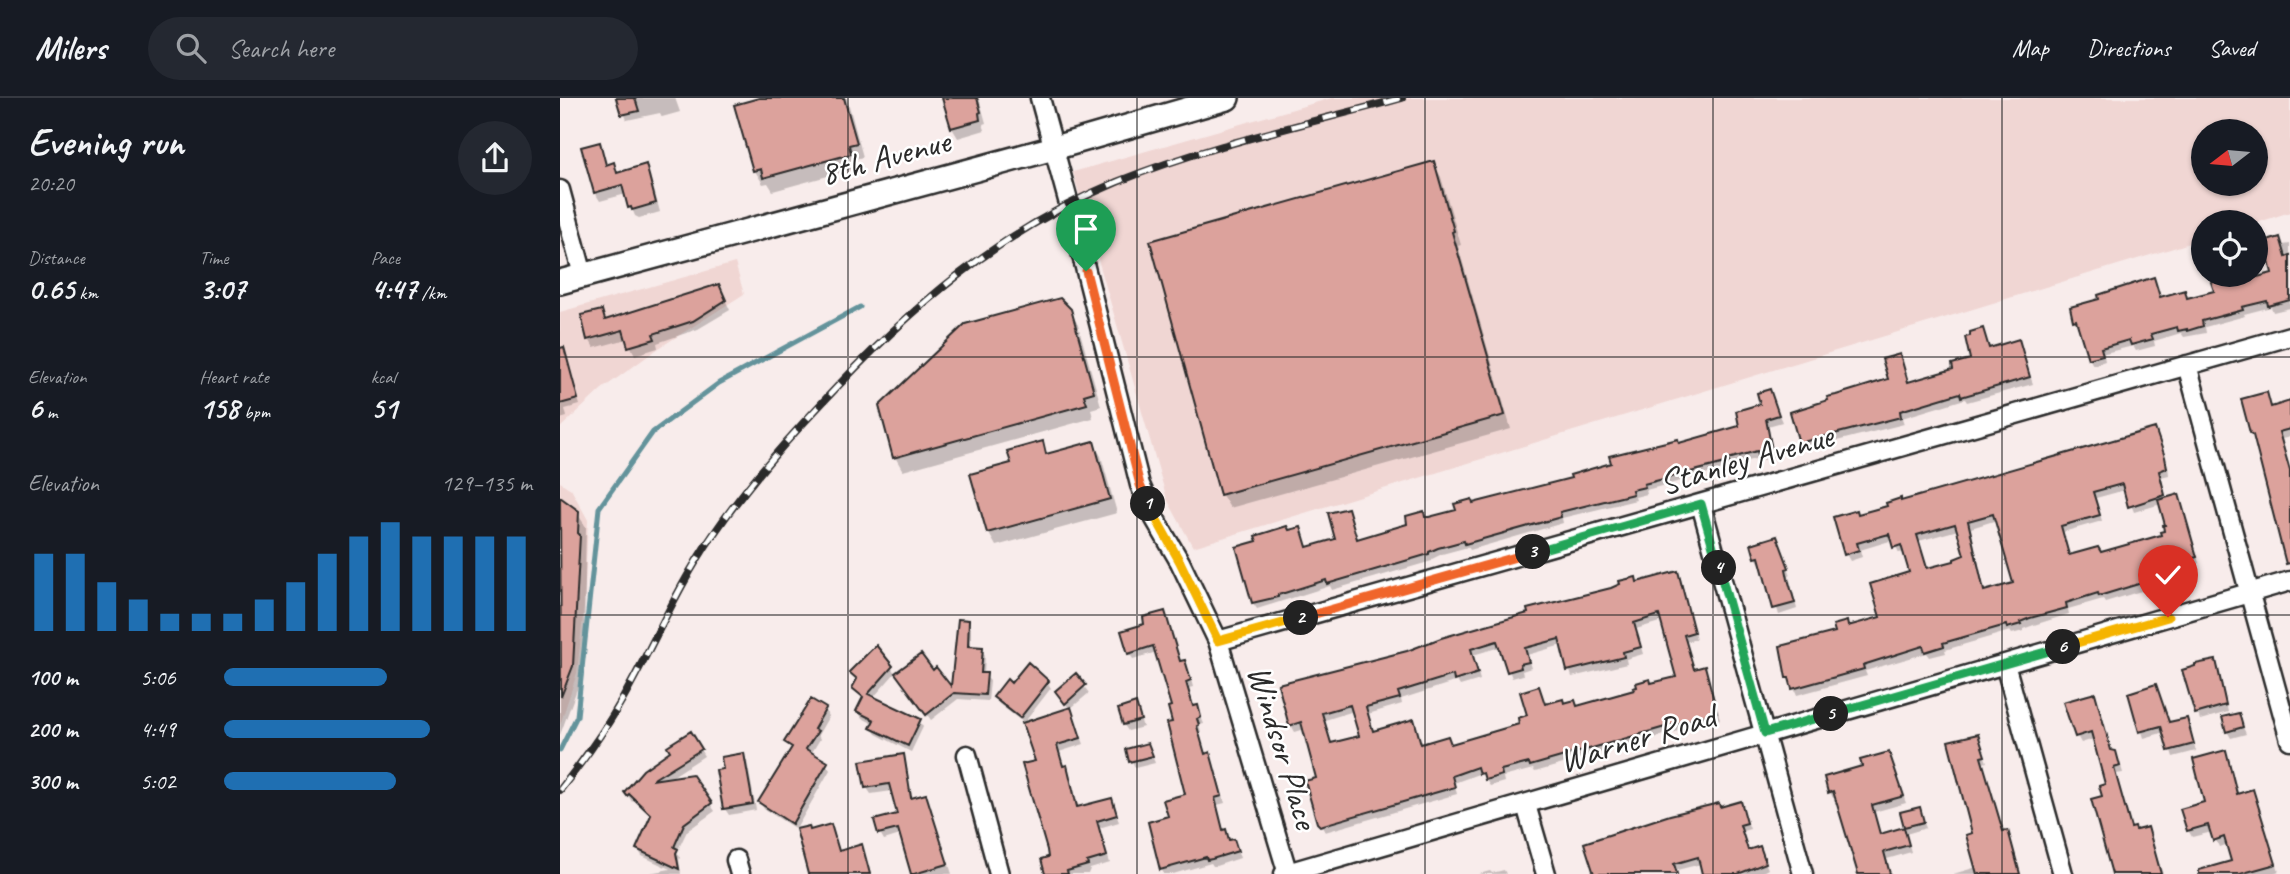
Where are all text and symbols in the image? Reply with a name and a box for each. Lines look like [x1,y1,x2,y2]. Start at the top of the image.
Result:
search box [148,17,638,80]
text: Milers [35,27,106,69]
icon: search [172,29,210,67]
text: Search here [228,32,334,65]
text: Map [2012,33,2049,63]
text: Directions [2087,33,2170,63]
text: Saved [2208,33,2255,63]
street label: 8th Avenue [815,117,957,196]
text: Evening run [28,119,184,166]
north arrow [2191,119,2268,196]
map controls [2191,119,2268,287]
button: share [458,121,532,195]
text: 20:20 [28,169,74,198]
pin [1056,199,1116,271]
icon: arrive [1067,210,1105,248]
button: locate [2191,210,2268,287]
text: Distance [28,246,85,270]
text: Time [199,246,228,270]
text: Pace [371,246,400,270]
text: 0.65 [28,270,75,308]
text: 3:07 [199,270,246,308]
text: 4:47 [371,270,417,308]
text: km [75,281,98,305]
text: /km [417,281,446,305]
text: Elevation [28,365,86,389]
text: Heart rate [199,365,269,389]
text: kcal [371,365,396,389]
text: 6 [28,389,42,427]
text: 158 [199,389,239,427]
text: 51 [371,389,397,427]
text: m [42,400,57,424]
text: bpm [239,400,270,424]
street label: Stanley Avenue [1654,412,1841,505]
text: Elevation [28,469,99,498]
text: 129–135 m [441,469,532,498]
pin: 1 [1130,486,1166,522]
text: 1 [1143,491,1152,515]
pin: 3 [1516,534,1550,570]
text: 3 [1528,539,1537,563]
pin [2138,545,2198,617]
pin: 4 [1702,550,1736,586]
text: 4 [1714,555,1723,579]
icon: check [2149,556,2187,594]
pin: 2 [1284,601,1318,636]
text: 2 [1296,605,1305,629]
pin: 6 [2046,630,2080,664]
text: 6 [2058,634,2067,658]
street label: Windsor Place [1237,660,1330,837]
text: 100 m [28,663,78,692]
text: 5:06 [140,663,176,692]
street label: Warner Road [1553,691,1726,783]
pin: 5 [1814,696,1848,732]
text: 5 [1826,701,1835,725]
text: 200 m [28,715,78,744]
text: 4:49 [140,715,176,744]
text: 300 m [28,767,78,796]
text: 5:02 [140,767,176,796]

